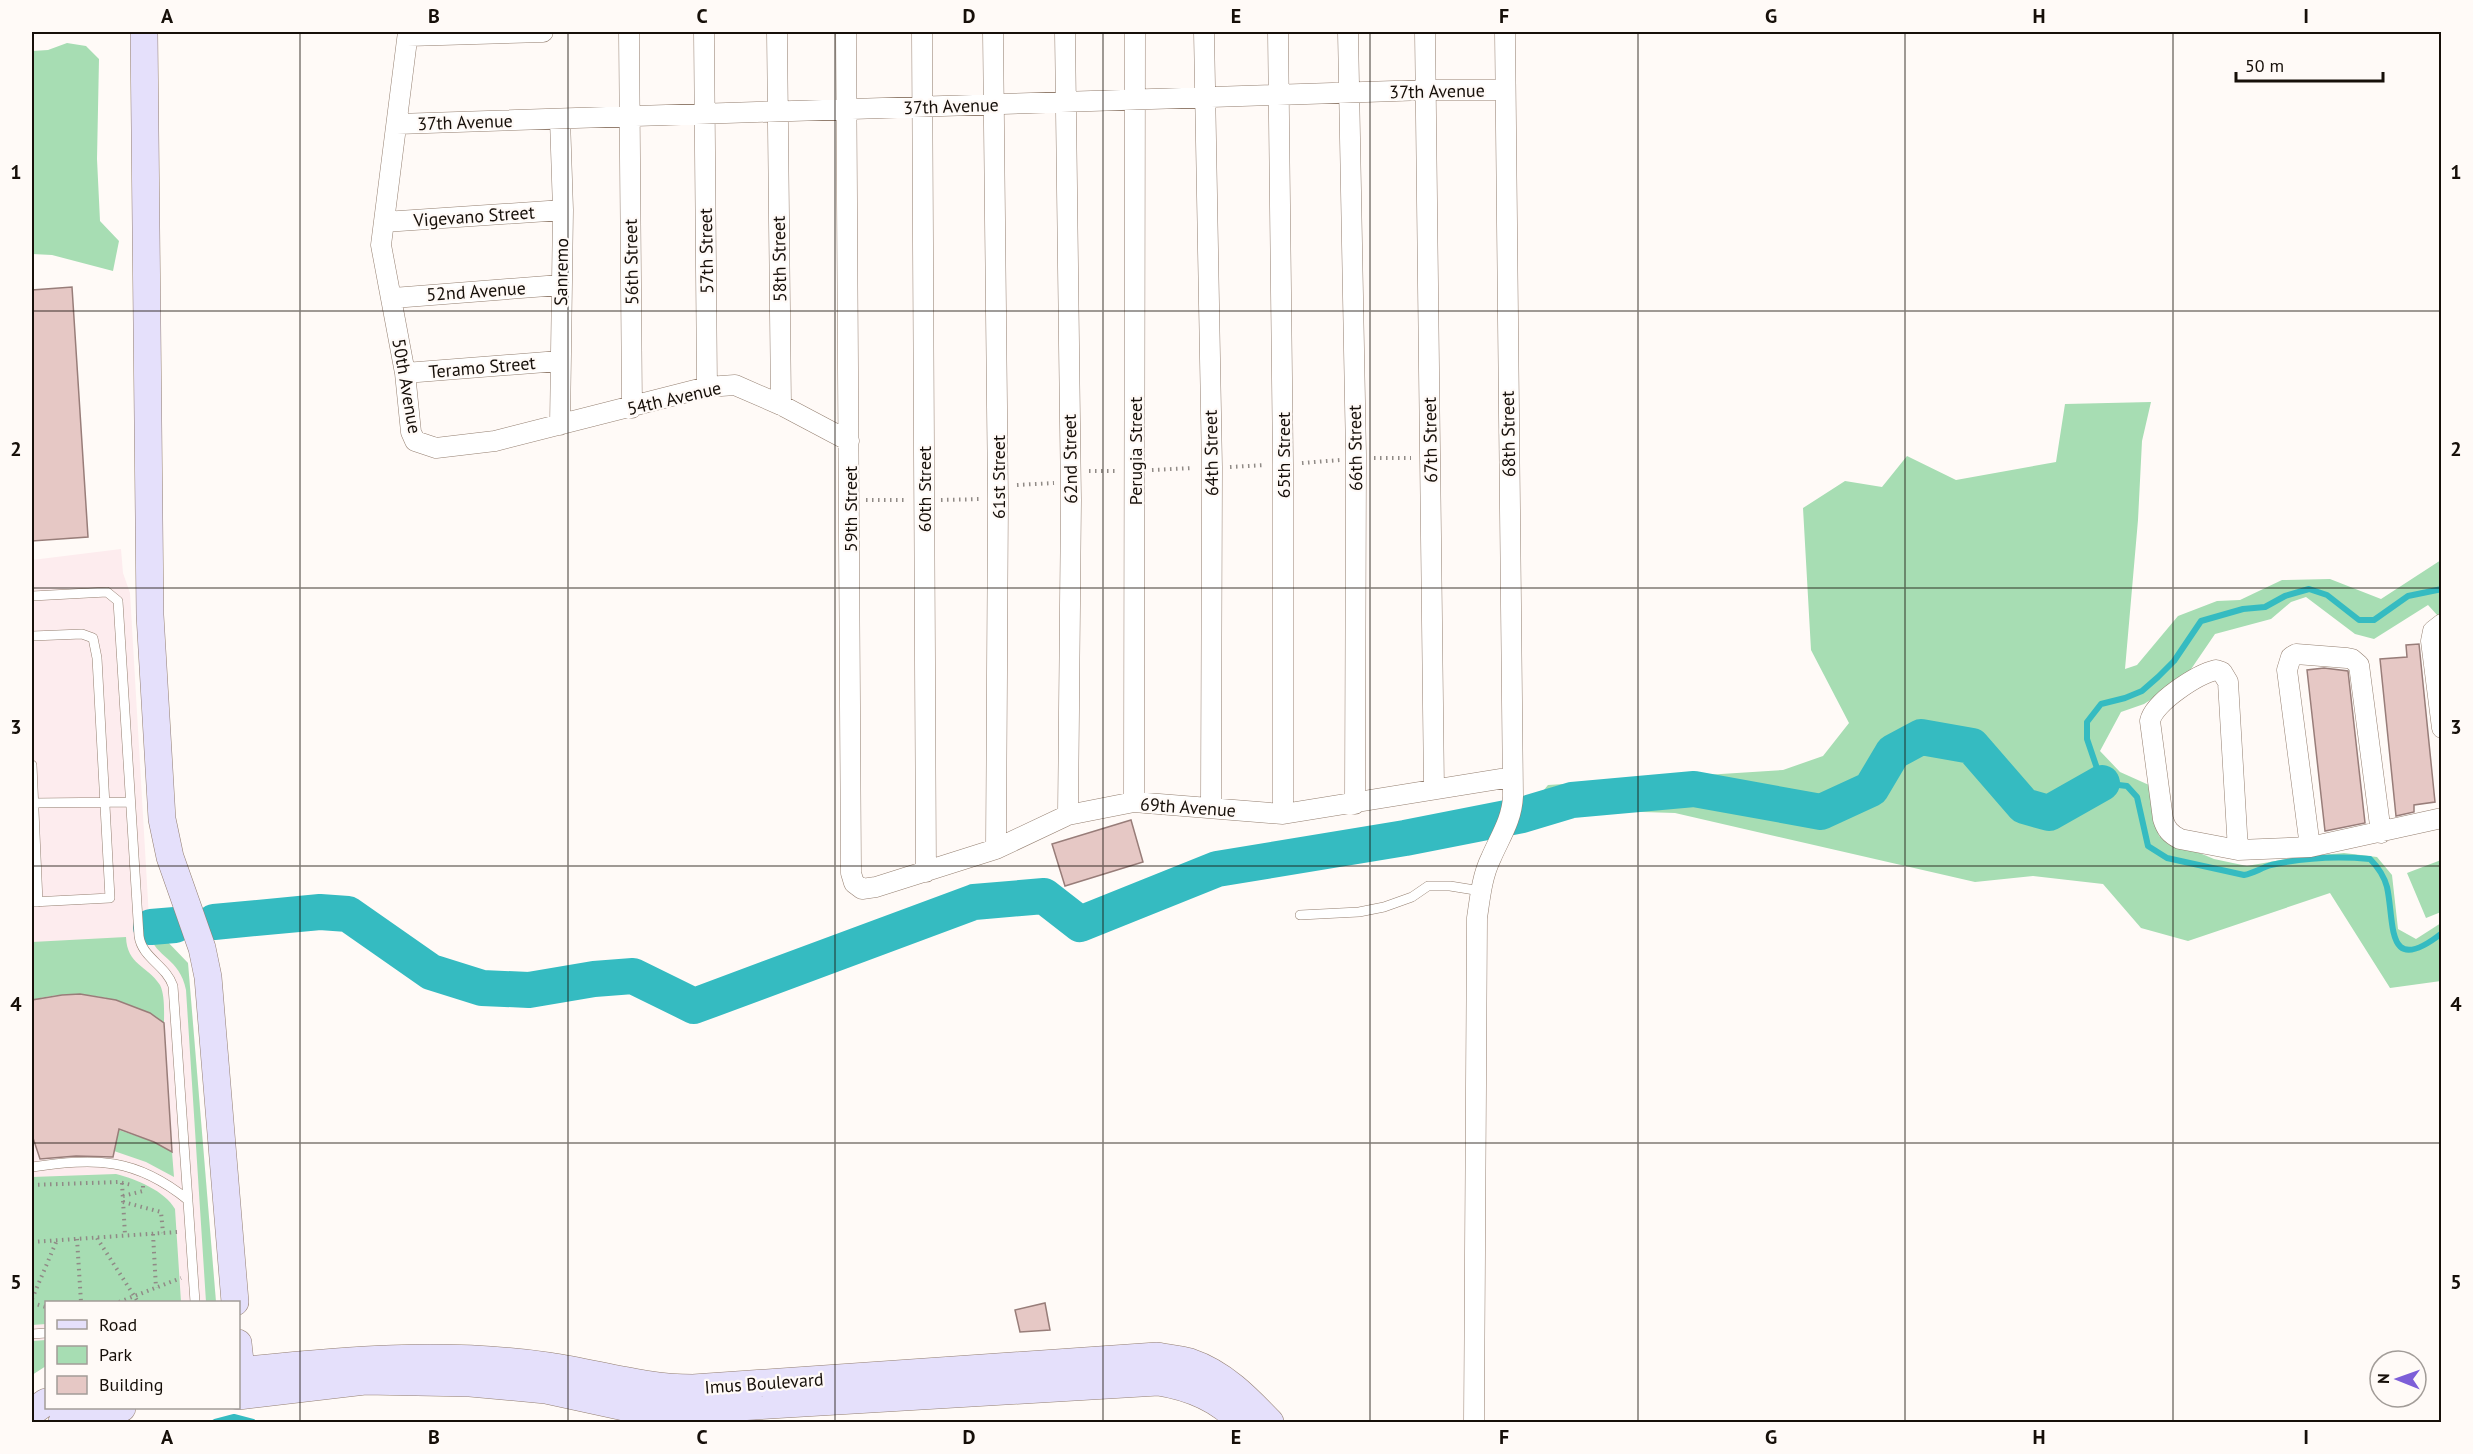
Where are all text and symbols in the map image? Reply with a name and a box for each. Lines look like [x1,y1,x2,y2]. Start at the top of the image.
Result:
text: A [161,3,174,29]
text: B [428,3,440,29]
text: C [696,3,708,29]
text: D [963,3,976,29]
text: E [1231,3,1241,29]
text: F [1499,3,1509,29]
text: G [1765,3,1777,29]
text: H [2032,3,2046,29]
text: I [2303,3,2309,29]
scale bar [2236,45,2383,83]
text: 50 m [2245,54,2284,77]
street label: 37th Avenue [1389,79,1485,103]
street label: 37th Avenue [903,93,999,119]
street label: 37th Avenue [417,109,513,135]
text: 1 [10,159,22,185]
text: 1 [2450,159,2462,185]
street label: Vigevano Street [412,200,535,232]
street label: 57th Street [694,208,718,294]
street label: 58th Street [767,216,791,302]
street label: 56th Street [619,219,643,305]
street label: Sanremo [549,238,573,306]
street label: 52nd Avenue [426,276,526,306]
street label: 50th Avenue [387,337,427,435]
street label: Teramo Street [428,351,536,383]
street label: 54th Avenue [625,376,723,420]
street label: 68th Street [1496,391,1520,477]
street label: Perugia Street [1124,397,1147,505]
street label: 67th Street [1418,397,1442,483]
street label: 66th Street [1343,405,1367,491]
street label: 64th Street [1199,410,1223,496]
street label: 65th Street [1272,412,1295,498]
street label: 62nd Street [1058,414,1082,504]
street label: 61st Street [987,435,1010,519]
text: 2 [10,436,22,462]
text: 2 [2450,436,2462,462]
street label: 60th Street [913,446,936,532]
street label: 59th Street [839,466,862,552]
text: 3 [10,714,22,740]
text: 3 [2450,714,2462,740]
street label: 69th Avenue [1139,792,1237,822]
text: 4 [10,991,22,1017]
text: 4 [2450,991,2462,1017]
text: 5 [10,1269,22,1295]
text: 5 [2450,1269,2462,1295]
legend [45,1301,240,1409]
text: Road [99,1313,137,1336]
text: Park [99,1343,132,1366]
north arrow [2368,1349,2428,1409]
street label: Imus Boulevard [704,1367,824,1399]
text: Building [99,1373,163,1396]
text: N [2373,1373,2393,1384]
text: A [161,1424,174,1450]
text: B [428,1424,440,1450]
text: C [696,1424,708,1450]
text: D [963,1424,976,1450]
text: E [1231,1424,1241,1450]
text: F [1499,1424,1509,1450]
text: G [1765,1424,1777,1450]
text: H [2032,1424,2046,1450]
text: I [2303,1424,2309,1450]

